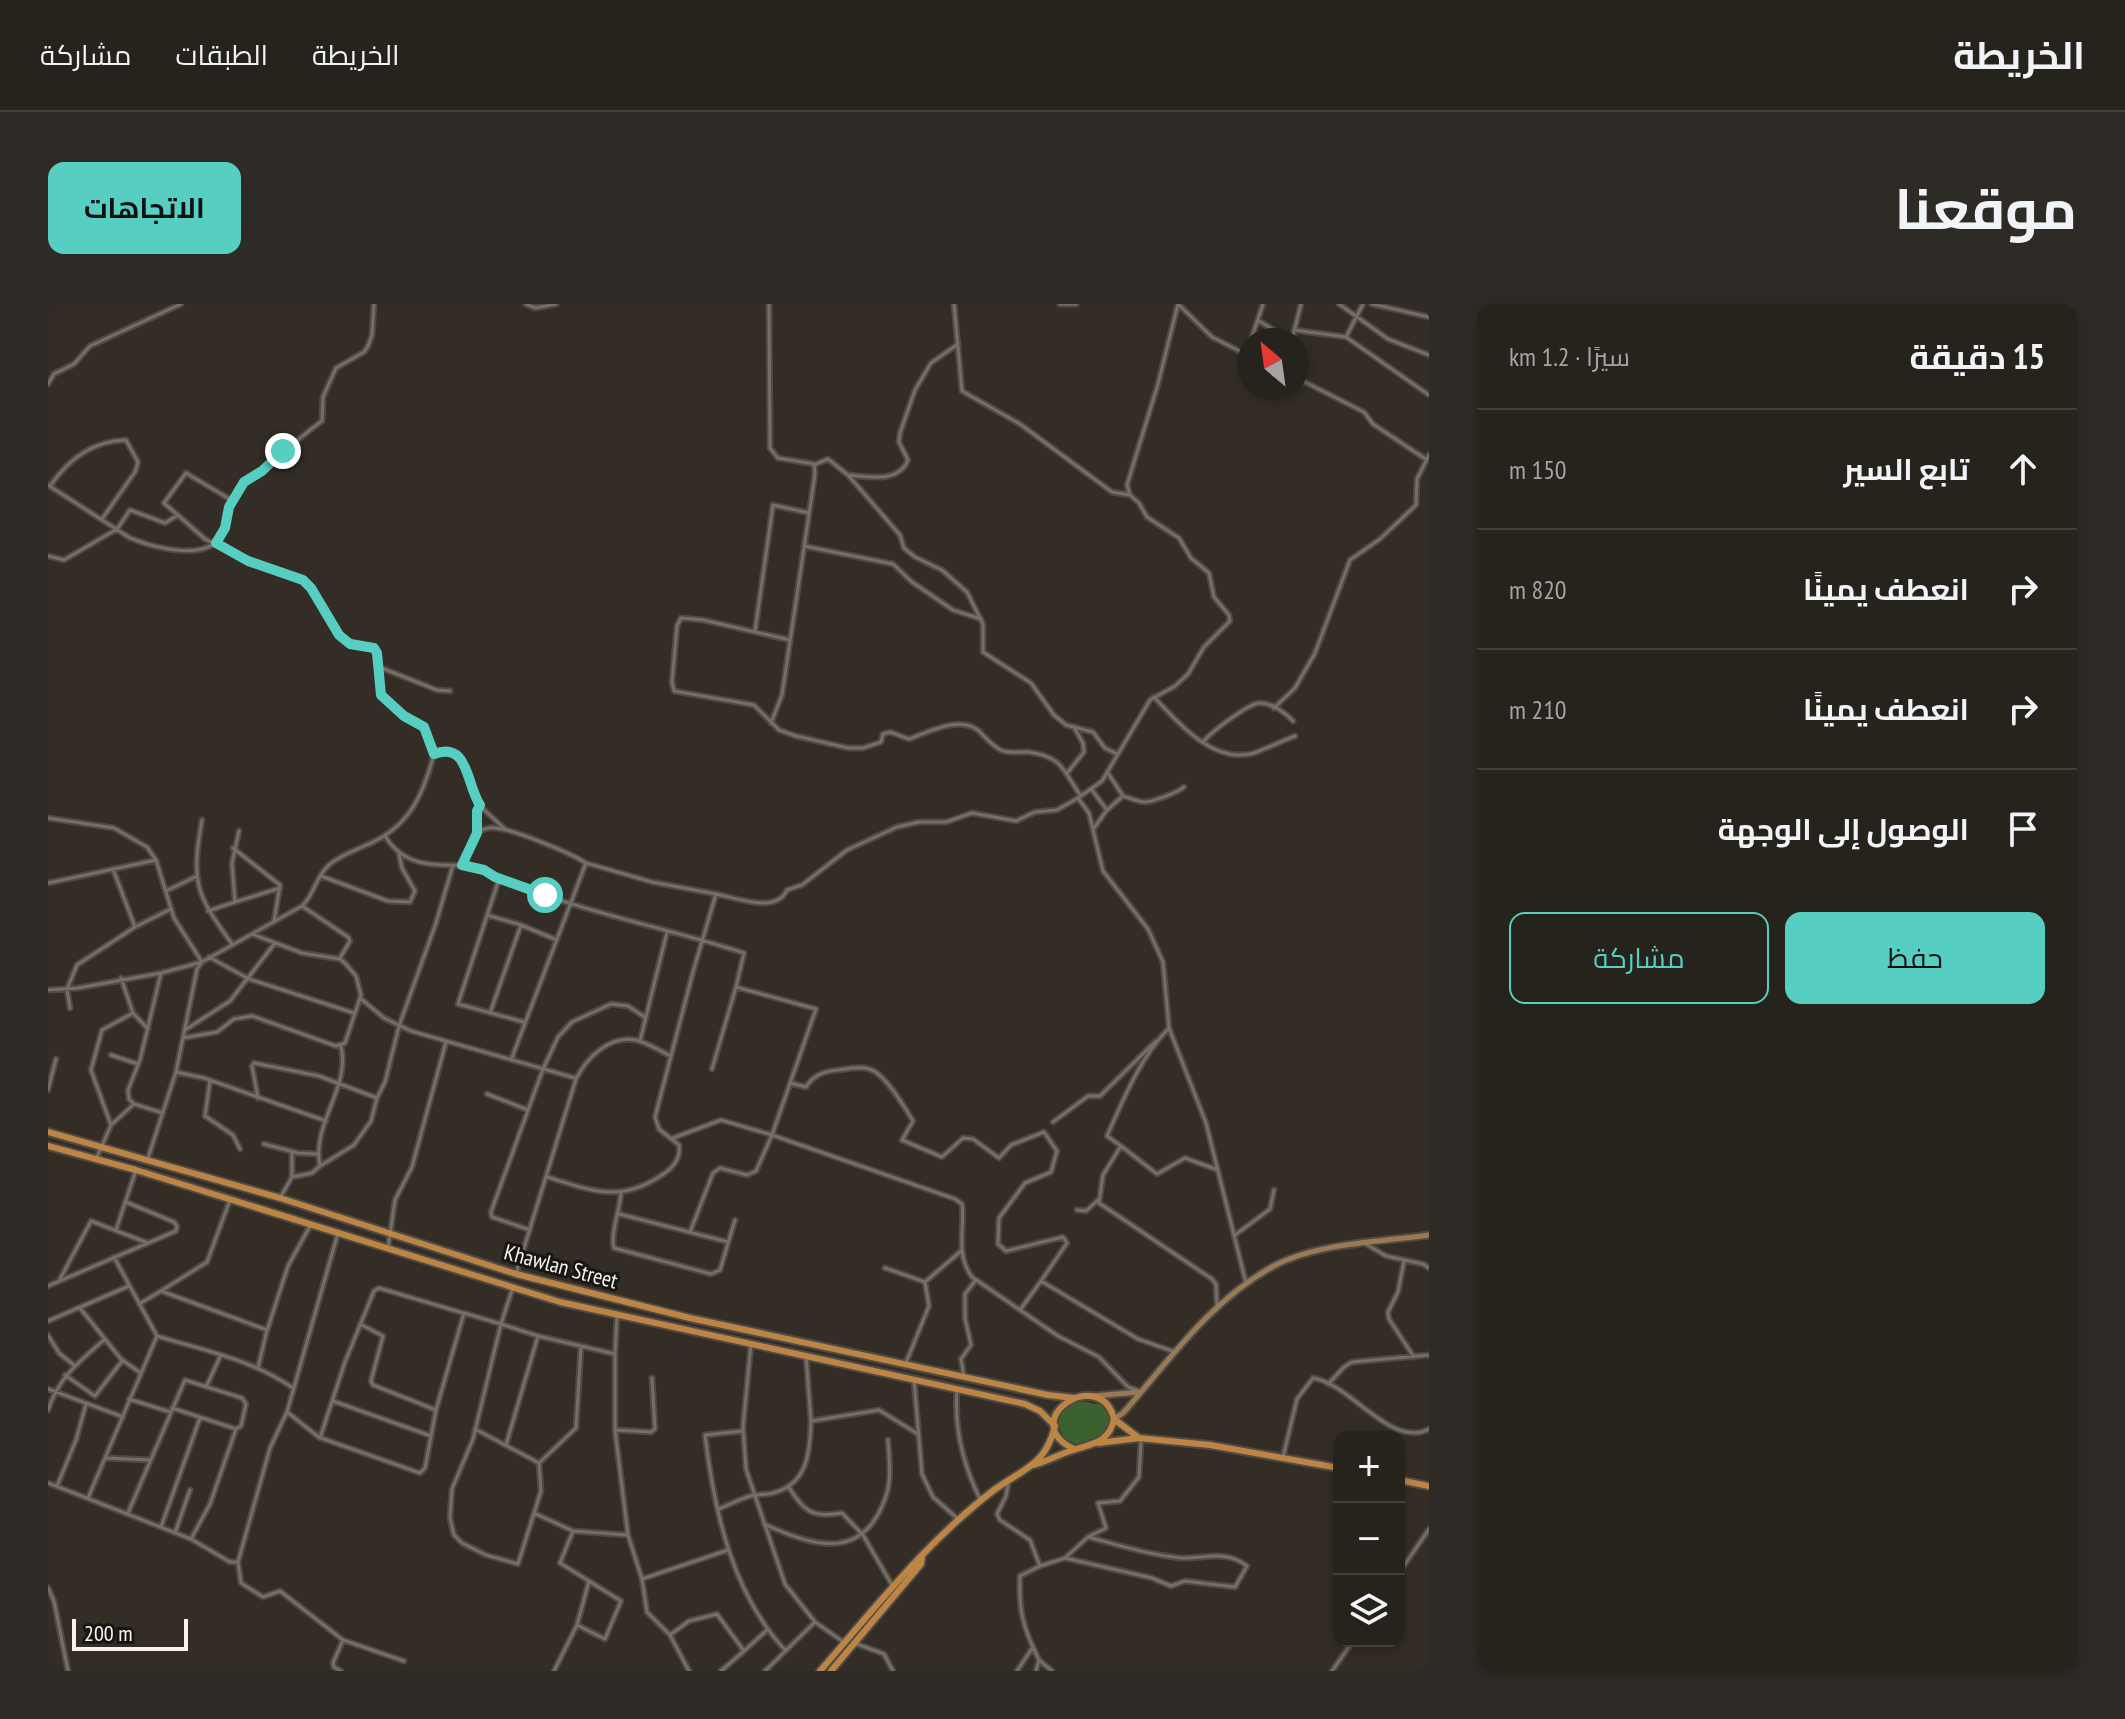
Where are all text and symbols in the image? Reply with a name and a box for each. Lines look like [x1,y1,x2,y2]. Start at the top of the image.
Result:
text: الخريطة [1953,30,2085,79]
text: مشاركة [40,36,131,73]
text: الطبقات [175,36,268,73]
text: الخريطة [312,36,399,73]
button: الاتجاهات [48,162,241,254]
text: موقعنا [1894,172,2077,244]
north arrow [1237,328,1309,400]
text: 15 دقيقة [1909,334,2045,378]
text: سيرًا · 1.2 km [1509,340,1630,373]
route end [265,433,301,469]
icon: ahead [2001,447,2045,491]
text: تابع السير [1844,449,1969,488]
text: 150 m [1509,453,1567,486]
icon: right [2001,567,2045,611]
text: انعطف يمينًا [1803,569,1969,608]
text: 820 m [1509,573,1567,606]
icon: right [2001,687,2045,731]
text: انعطف يمينًا [1803,689,1969,728]
text: 210 m [1509,693,1567,726]
icon: arrive [2001,807,2045,851]
text: الوصول إلى الوجهة [1718,809,1969,848]
route start [527,877,563,913]
button: مشاركة [1509,912,1769,1004]
button: حفظ [1785,912,2045,1004]
street label: Khawlan Street [501,1237,621,1295]
map controls [1333,1431,1405,1647]
button: + [1333,1431,1405,1503]
button: − [1333,1503,1405,1575]
button: layers [1333,1575,1405,1647]
scale bar [72,1615,188,1651]
text: 200 m [84,1619,133,1647]

